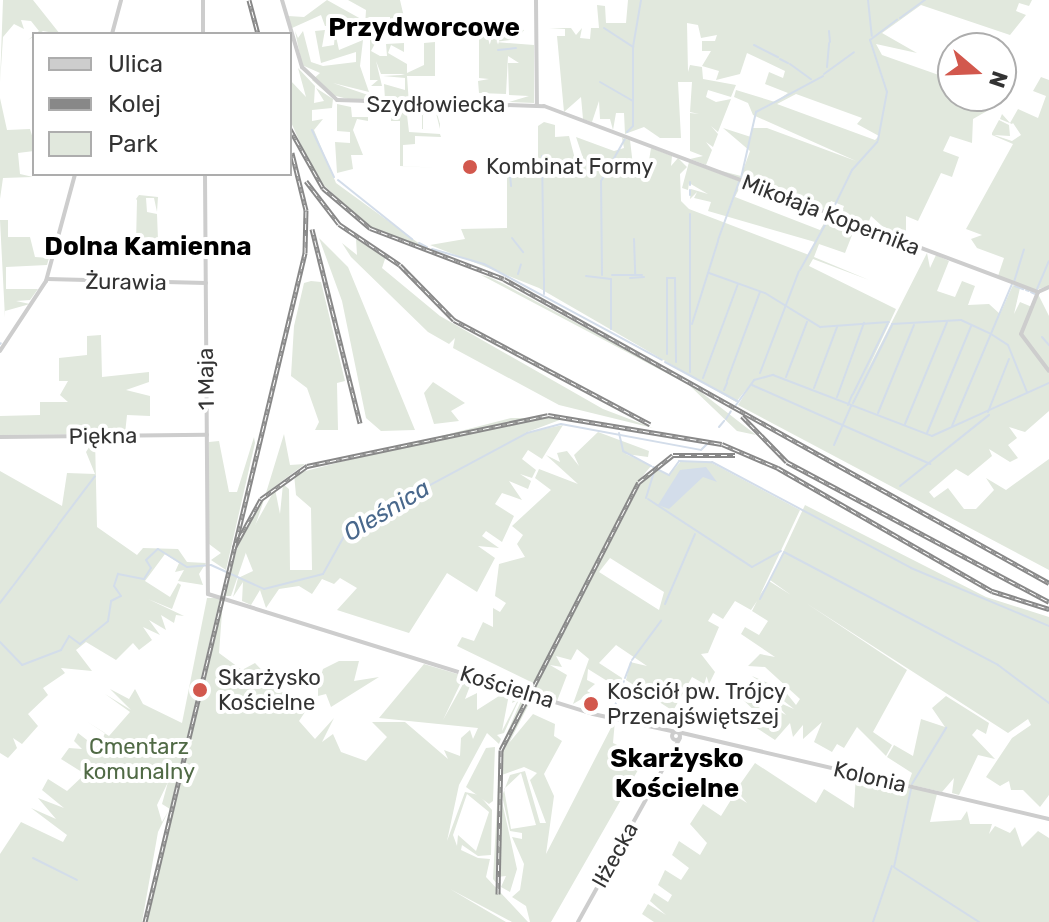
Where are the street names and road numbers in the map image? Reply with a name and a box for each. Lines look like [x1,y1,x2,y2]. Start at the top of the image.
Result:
street label: Szydłowiecka [367,92,505,118]
street label: Mikołaja Kopernika [738,169,924,261]
street label: Żurawia [85,268,167,296]
street label: 1 Maja [192,348,220,410]
street label: Piękna [68,422,138,450]
street label: Kościelna [457,660,557,714]
street label: Kolonia [831,756,909,798]
street label: Iłżecka [586,818,644,892]

